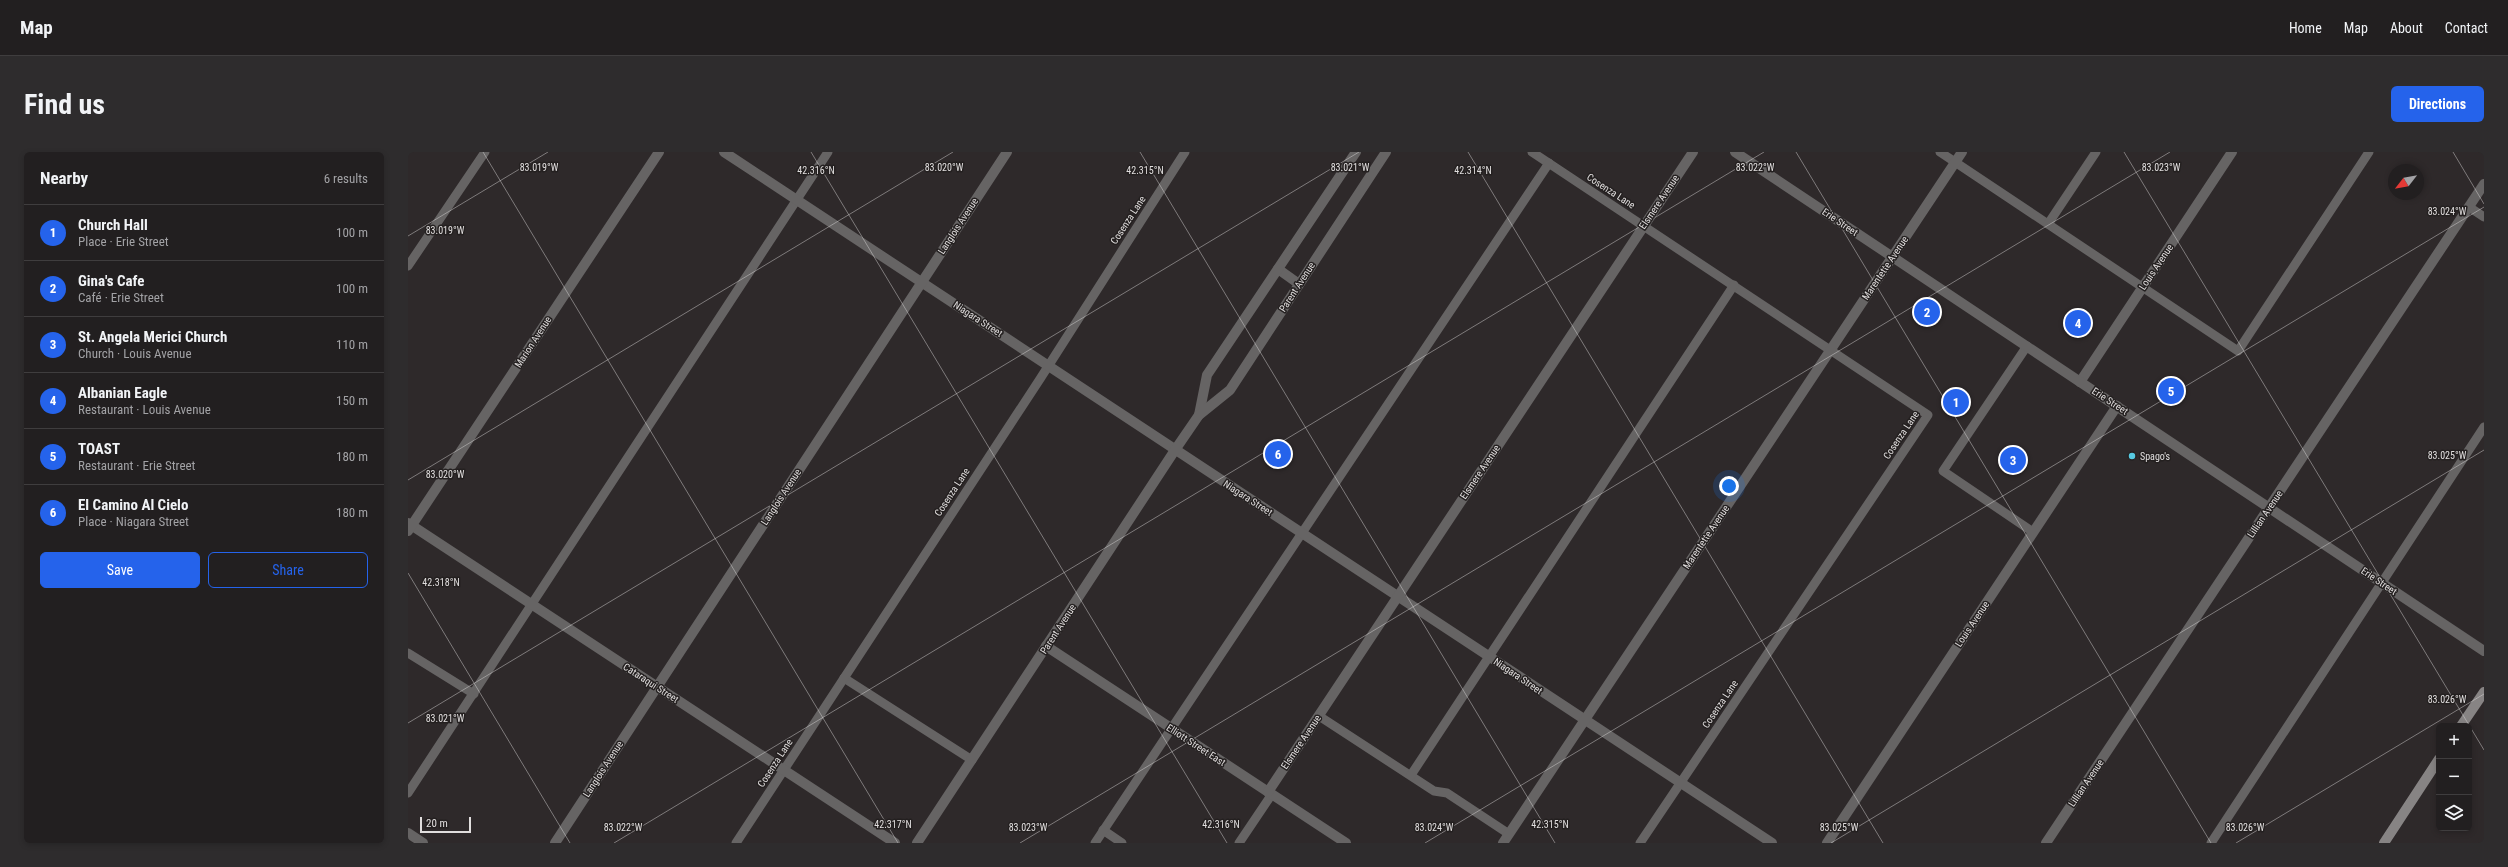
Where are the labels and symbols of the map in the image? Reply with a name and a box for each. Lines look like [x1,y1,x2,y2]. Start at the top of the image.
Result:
text: 83.019°W [520,162,559,173]
text: 83.020°W [925,162,964,173]
text: 83.021°W [1331,162,1370,173]
text: 83.022°W [1736,162,1775,173]
text: 83.023°W [2142,162,2181,173]
north arrow [2388,164,2424,200]
text: 42.316°N [797,165,835,176]
text: 42.315°N [1126,165,1164,176]
text: 42.314°N [1454,165,1492,176]
street label: Cosenza Lane [1585,171,1637,211]
street label: Elsmere Avenue [1637,173,1681,231]
street label: Cosenza Lane [1108,194,1148,246]
street label: Langlois Avenue [936,196,980,256]
street label: Erie Street [1820,206,1860,238]
text: 83.024°W [2428,206,2467,217]
text: 83.019°W [426,225,465,236]
street label: Marentette Avenue [1860,234,1910,302]
street label: Louis Avenue [2137,242,2175,292]
street label: Parent Avenue [1277,260,1317,314]
pin: 2 [1914,297,1940,327]
street label: Niagara Street [951,299,1005,339]
pin: 4 [2065,308,2091,338]
street label: Marion Avenue [512,314,554,370]
pin: 5 [2158,376,2184,406]
street label: Erie Street [2090,385,2130,417]
pin: 1 [1943,387,1969,417]
street label: Cosenza Lane [1881,409,1921,461]
pin: 6 [1265,439,1291,469]
street label: Elsmere Avenue [1458,443,1502,501]
pin: 3 [2000,445,2026,475]
text: 83.025°W [2428,450,2467,461]
marker: Spago's [2127,451,2137,461]
place label: Spago's [2140,451,2171,462]
street label: Cosenza Lane [932,466,972,518]
street label: Langlois Avenue [759,467,803,527]
text: 83.020°W [426,469,465,480]
your location [1719,476,1739,496]
street label: Niagara Street [1221,478,1275,518]
street label: Lillian Avenue [2245,488,2285,540]
street label: Marentette Avenue [1681,503,1731,571]
street label: Erie Street [2359,565,2399,597]
text: 42.318°N [422,577,460,588]
street label: Louis Avenue [1953,599,1991,649]
street label: Parent Avenue [1038,602,1078,656]
street label: Niagara Street [1492,656,1544,696]
street label: Cataraqui Street [621,661,681,705]
street label: Cosenza Lane [1700,678,1740,730]
text: 83.026°W [2428,694,2467,705]
text: 83.021°W [426,713,465,724]
street label: Elsmere Avenue [1279,713,1323,771]
street label: Elliott Street East [1164,722,1228,768]
street label: Cosenza Lane [755,737,795,789]
street label: Langlois Avenue [581,739,625,799]
street label: Lillian Avenue [2066,757,2106,809]
scale bar [420,815,471,834]
text: 42.317°N [874,819,912,830]
text: 42.316°N [1202,819,1240,830]
text: 42.315°N [1531,819,1569,830]
text: 83.022°W [604,822,643,833]
text: 83.023°W [1009,822,1048,833]
text: 83.024°W [1415,822,1454,833]
text: 83.025°W [1820,822,1859,833]
text: 83.026°W [2226,822,2265,833]

